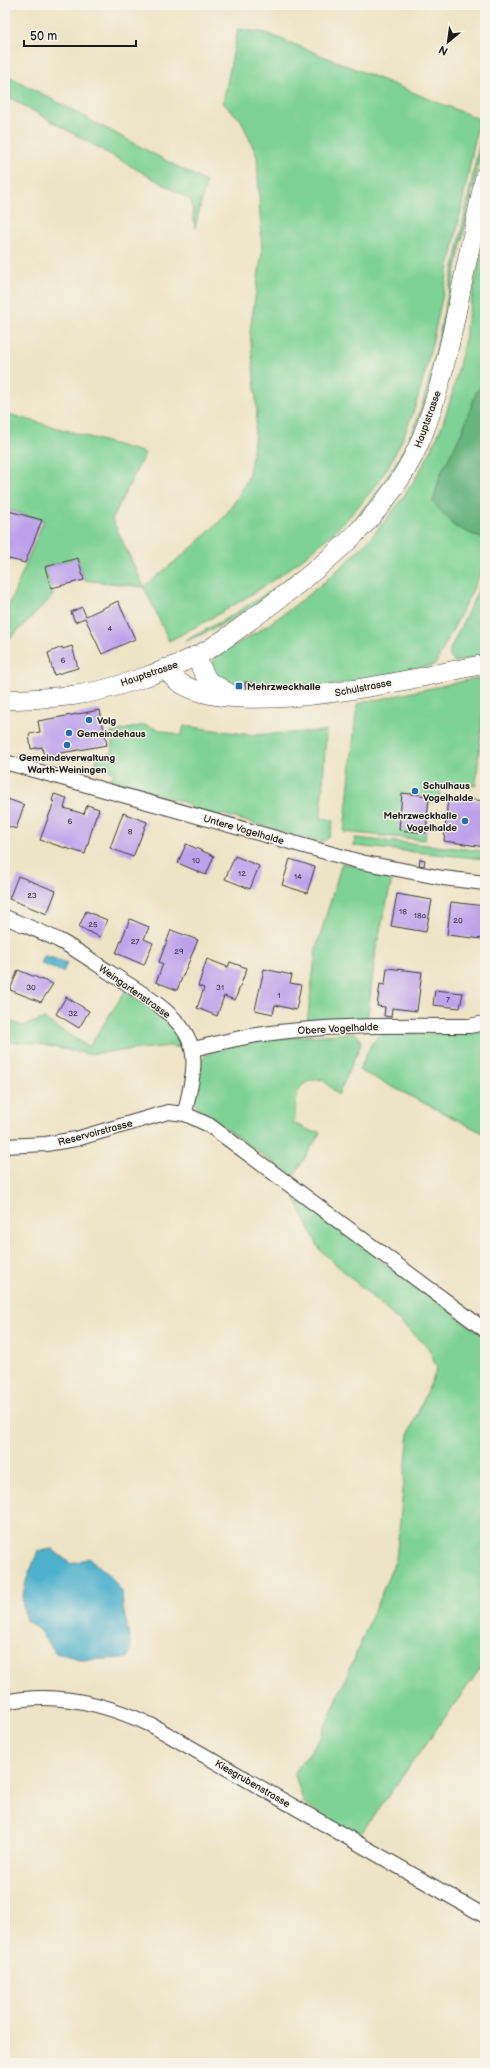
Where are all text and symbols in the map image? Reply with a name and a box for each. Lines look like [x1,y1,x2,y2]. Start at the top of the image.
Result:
scale bar [24,22,136,48]
north arrow [428,22,468,62]
text: 50 m [30,29,57,44]
text: N [437,43,450,58]
street label: Hauptstrasse [412,389,444,450]
house number: 4 [108,624,113,633]
house number: 6 [61,656,66,665]
street label: Hauptstrasse [119,658,180,689]
street label: Schulstrasse [334,677,393,699]
marker: Mehrzweckhalle [234,681,244,691]
place label: Mehrzweckhalle [247,681,321,693]
marker: Volg [84,715,94,725]
place label: Volg [97,715,117,727]
marker: Gemeindehaus [64,728,74,738]
place label: Gemeindehaus [77,728,146,740]
marker: Gemeindeverwaltung Warth-Weiningen [62,740,72,750]
place label: Gemeindeverwaltung Warth-Weiningen [19,752,115,776]
place label: Schulhaus Vogelhalde [423,780,474,804]
marker: Schulhaus Vogelhalde [410,786,420,796]
place label: Mehrzweckhalle Vogelhalde [383,810,457,834]
street label: Untere Vogelhalde [202,813,286,847]
marker: Mehrzweckhalle Vogelhalde [460,816,470,826]
house number: 6 [68,817,73,826]
house number: 8 [128,827,133,836]
house number: 10 [192,856,200,865]
house number: 12 [238,869,246,878]
house number: 14 [294,872,302,881]
house number: 23 [27,891,37,900]
house number: 18 [399,907,407,916]
house number: 18a [414,911,427,920]
house number: 20 [453,916,463,925]
house number: 25 [88,920,98,929]
house number: 27 [131,937,139,946]
house number: 29 [174,947,184,956]
street label: Weingartenstrasse [96,963,173,1021]
house number: 30 [26,983,36,992]
house number: 31 [216,983,224,992]
house number: 1 [277,991,281,1000]
house number: 7 [446,995,450,1004]
house number: 32 [68,1009,78,1018]
street label: Obere Vogelhalde [297,1021,379,1037]
street label: Reservoirstrasse [57,1117,134,1149]
street label: Kiesgrubenstrasse [213,1757,292,1810]

